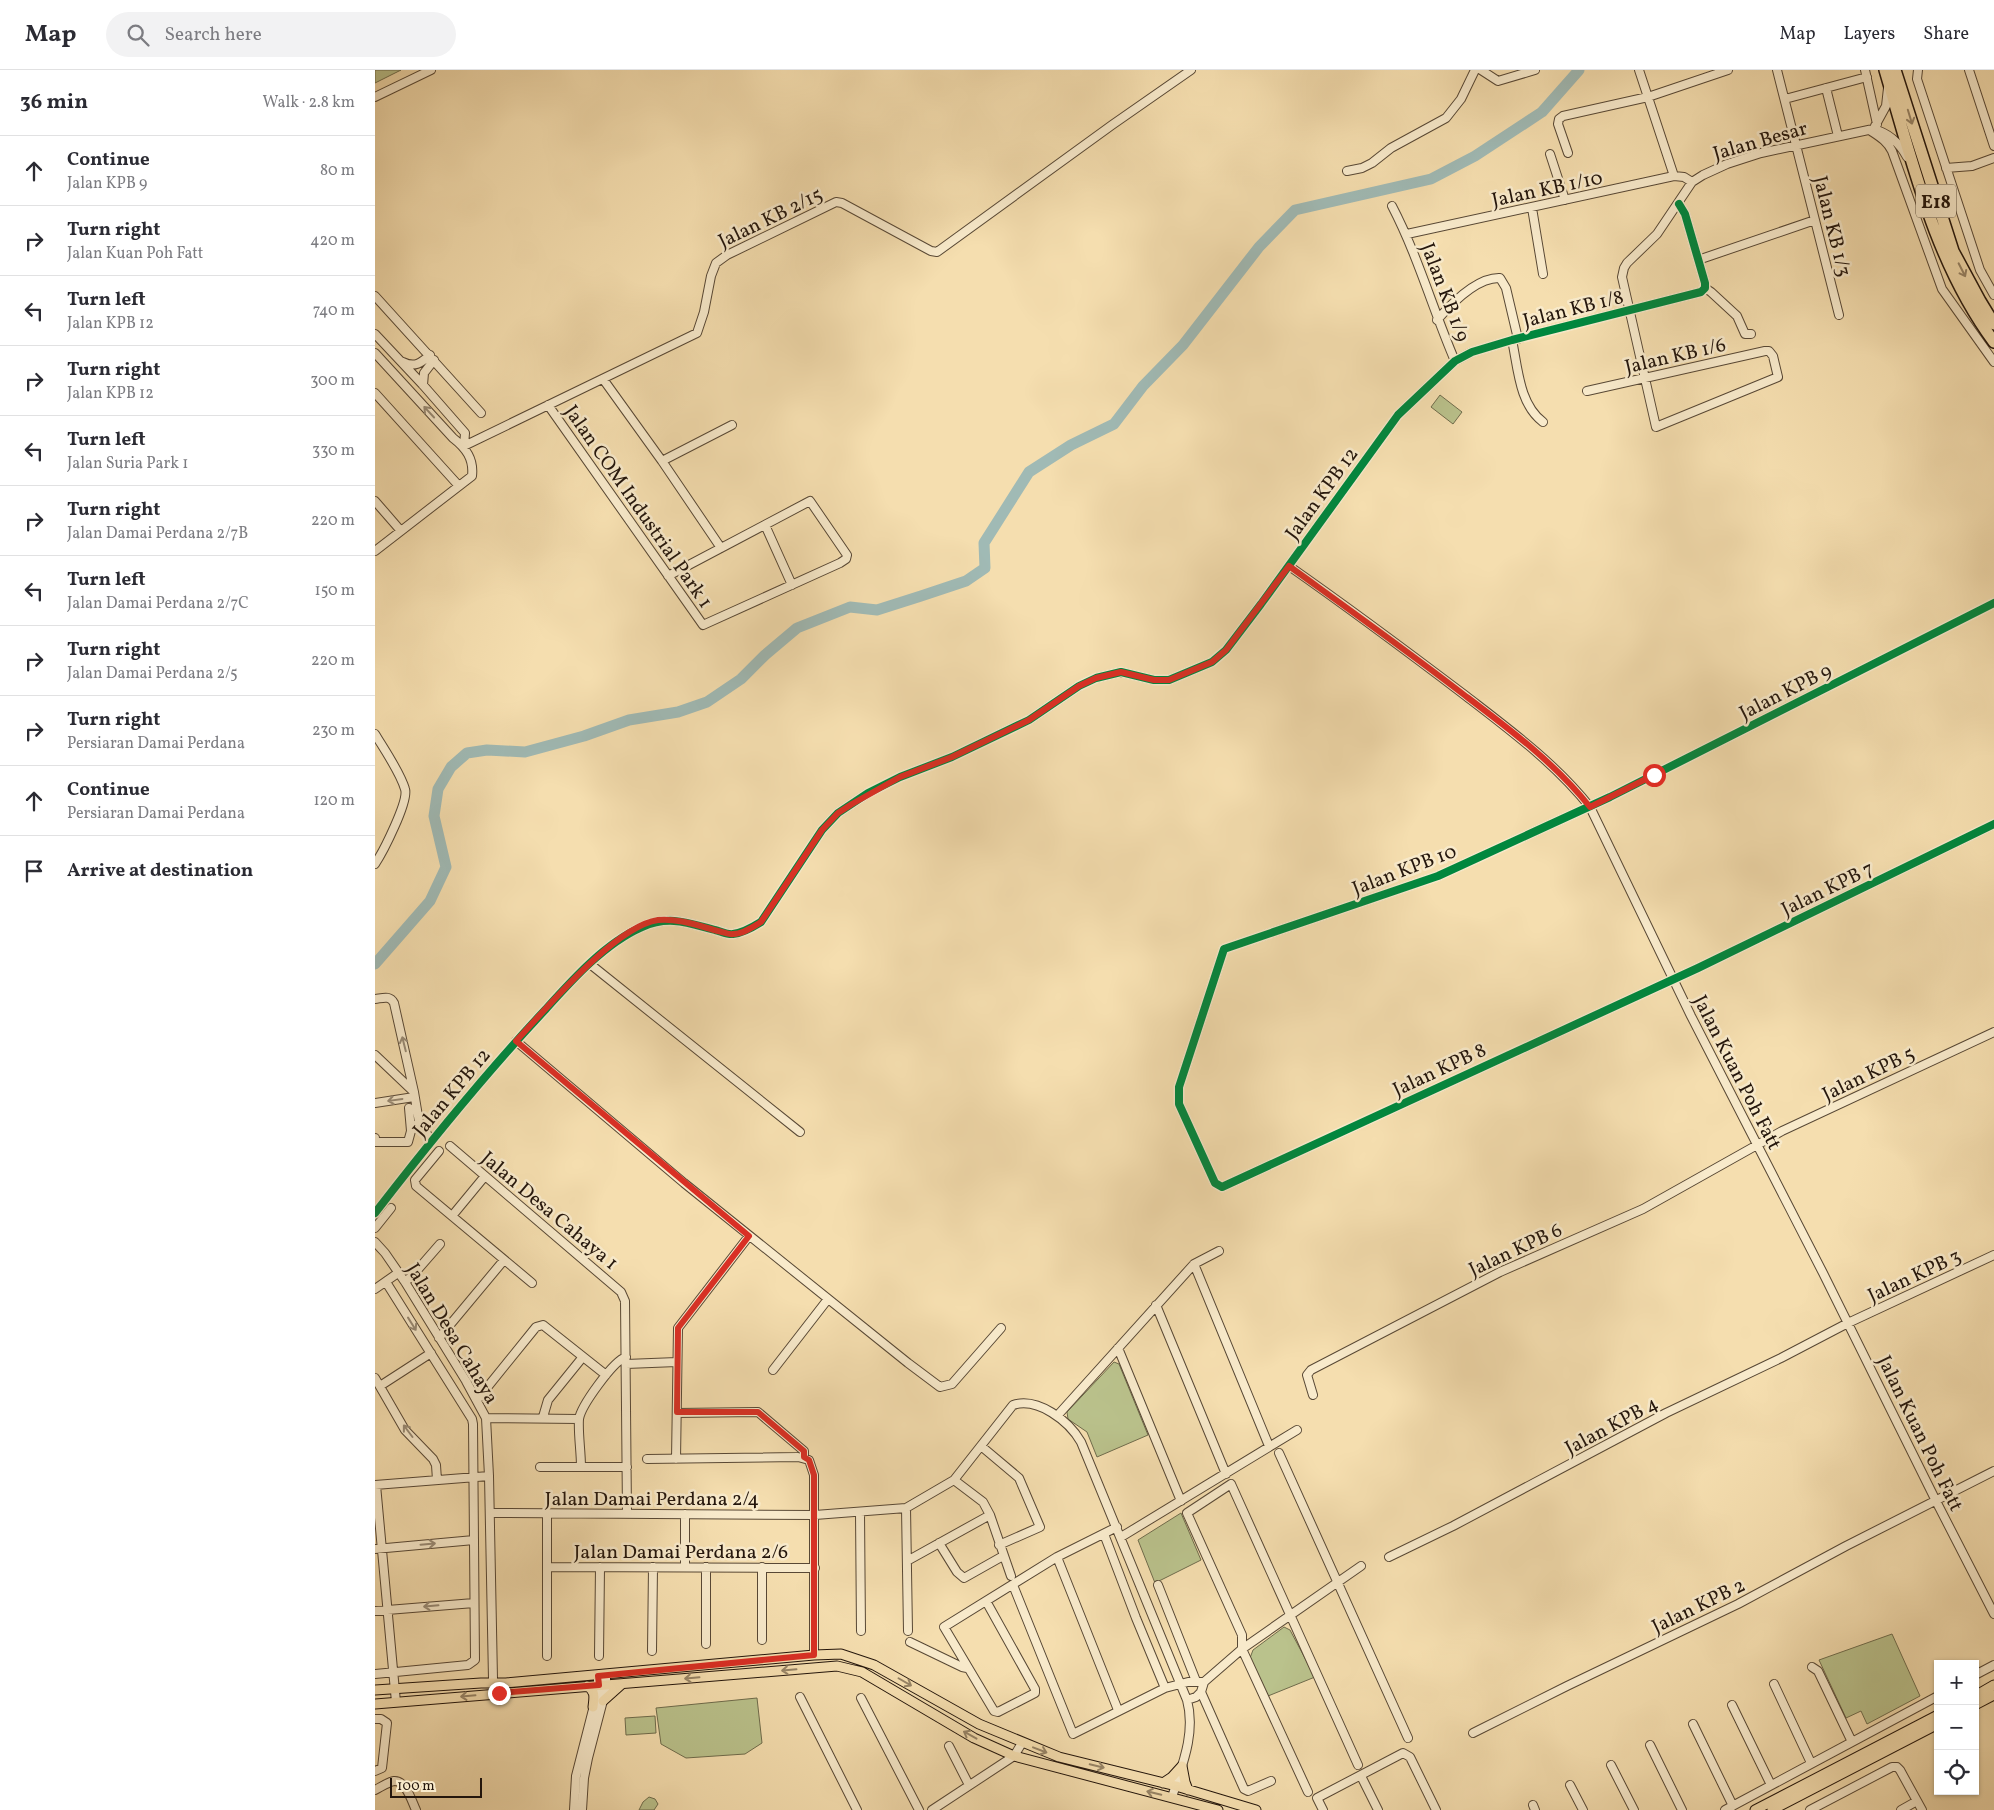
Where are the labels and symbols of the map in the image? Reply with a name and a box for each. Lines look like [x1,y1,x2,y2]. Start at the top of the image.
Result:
one-way arrow [1905,108,1915,124]
street label: Jalan Besar [1710,115,1811,169]
street label: Jalan KB 1/10 [1489,165,1605,215]
street label: Jalan KB 1/3 [1805,173,1857,280]
street label: Jalan KB 2/15 [714,181,828,256]
road number: E18 [1916,184,1956,218]
street label: Jalan KB 1/9 [1412,239,1476,346]
one-way arrow [1958,262,1967,277]
street label: Jalan KB 1/8 [1520,284,1627,336]
street label: Jalan KB 1/6 [1622,332,1729,382]
street label: Jalan COM Industrial Park 1 [556,400,718,614]
one-way arrow [423,406,435,419]
street label: Jalan KPB 12 [1279,442,1366,546]
street label: Jalan KPB 9 [1735,658,1837,728]
route start [1643,764,1666,787]
street label: Jalan KPB 10 [1348,838,1461,904]
street label: Jalan KPB 7 [1777,855,1879,924]
street label: Jalan Kuan Poh Fatt [1685,991,1787,1155]
one-way arrow [399,1037,408,1053]
street label: Jalan KPB 8 [1389,1037,1491,1105]
street label: Jalan KPB 5 [1818,1040,1920,1109]
street label: Jalan KPB 12 [407,1043,498,1144]
one-way arrow [387,1095,403,1105]
street label: Jalan Desa Cahaya 1 [474,1146,624,1277]
street label: Jalan KPB 6 [1465,1217,1567,1285]
street label: Jalan KPB 3 [1863,1243,1966,1311]
street label: Jalan Desa Cahaya [398,1258,505,1410]
one-way arrow [407,1316,417,1330]
street label: Jalan Kuan Poh Fatt [1869,1351,1969,1517]
street label: Jalan KPB 4 [1560,1390,1664,1463]
one-way arrow [402,1425,413,1438]
street label: Jalan Damai Perdana 2/4 [545,1486,759,1514]
one-way arrow [419,1539,435,1549]
street label: Jalan Damai Perdana 2/6 [574,1539,788,1567]
street label: Jalan KPB 2 [1647,1572,1750,1641]
one-way arrow [423,1602,439,1611]
one-way arrow [781,1666,797,1675]
one-way arrow [684,1673,700,1683]
one-way arrow [898,1677,913,1687]
route end [488,1682,511,1705]
one-way arrow [460,1691,476,1700]
one-way arrow [963,1730,978,1739]
one-way arrow [1032,1746,1047,1755]
one-way arrow [1088,1762,1104,1771]
scale bar [390,1775,483,1798]
one-way arrow [1147,1788,1163,1797]

